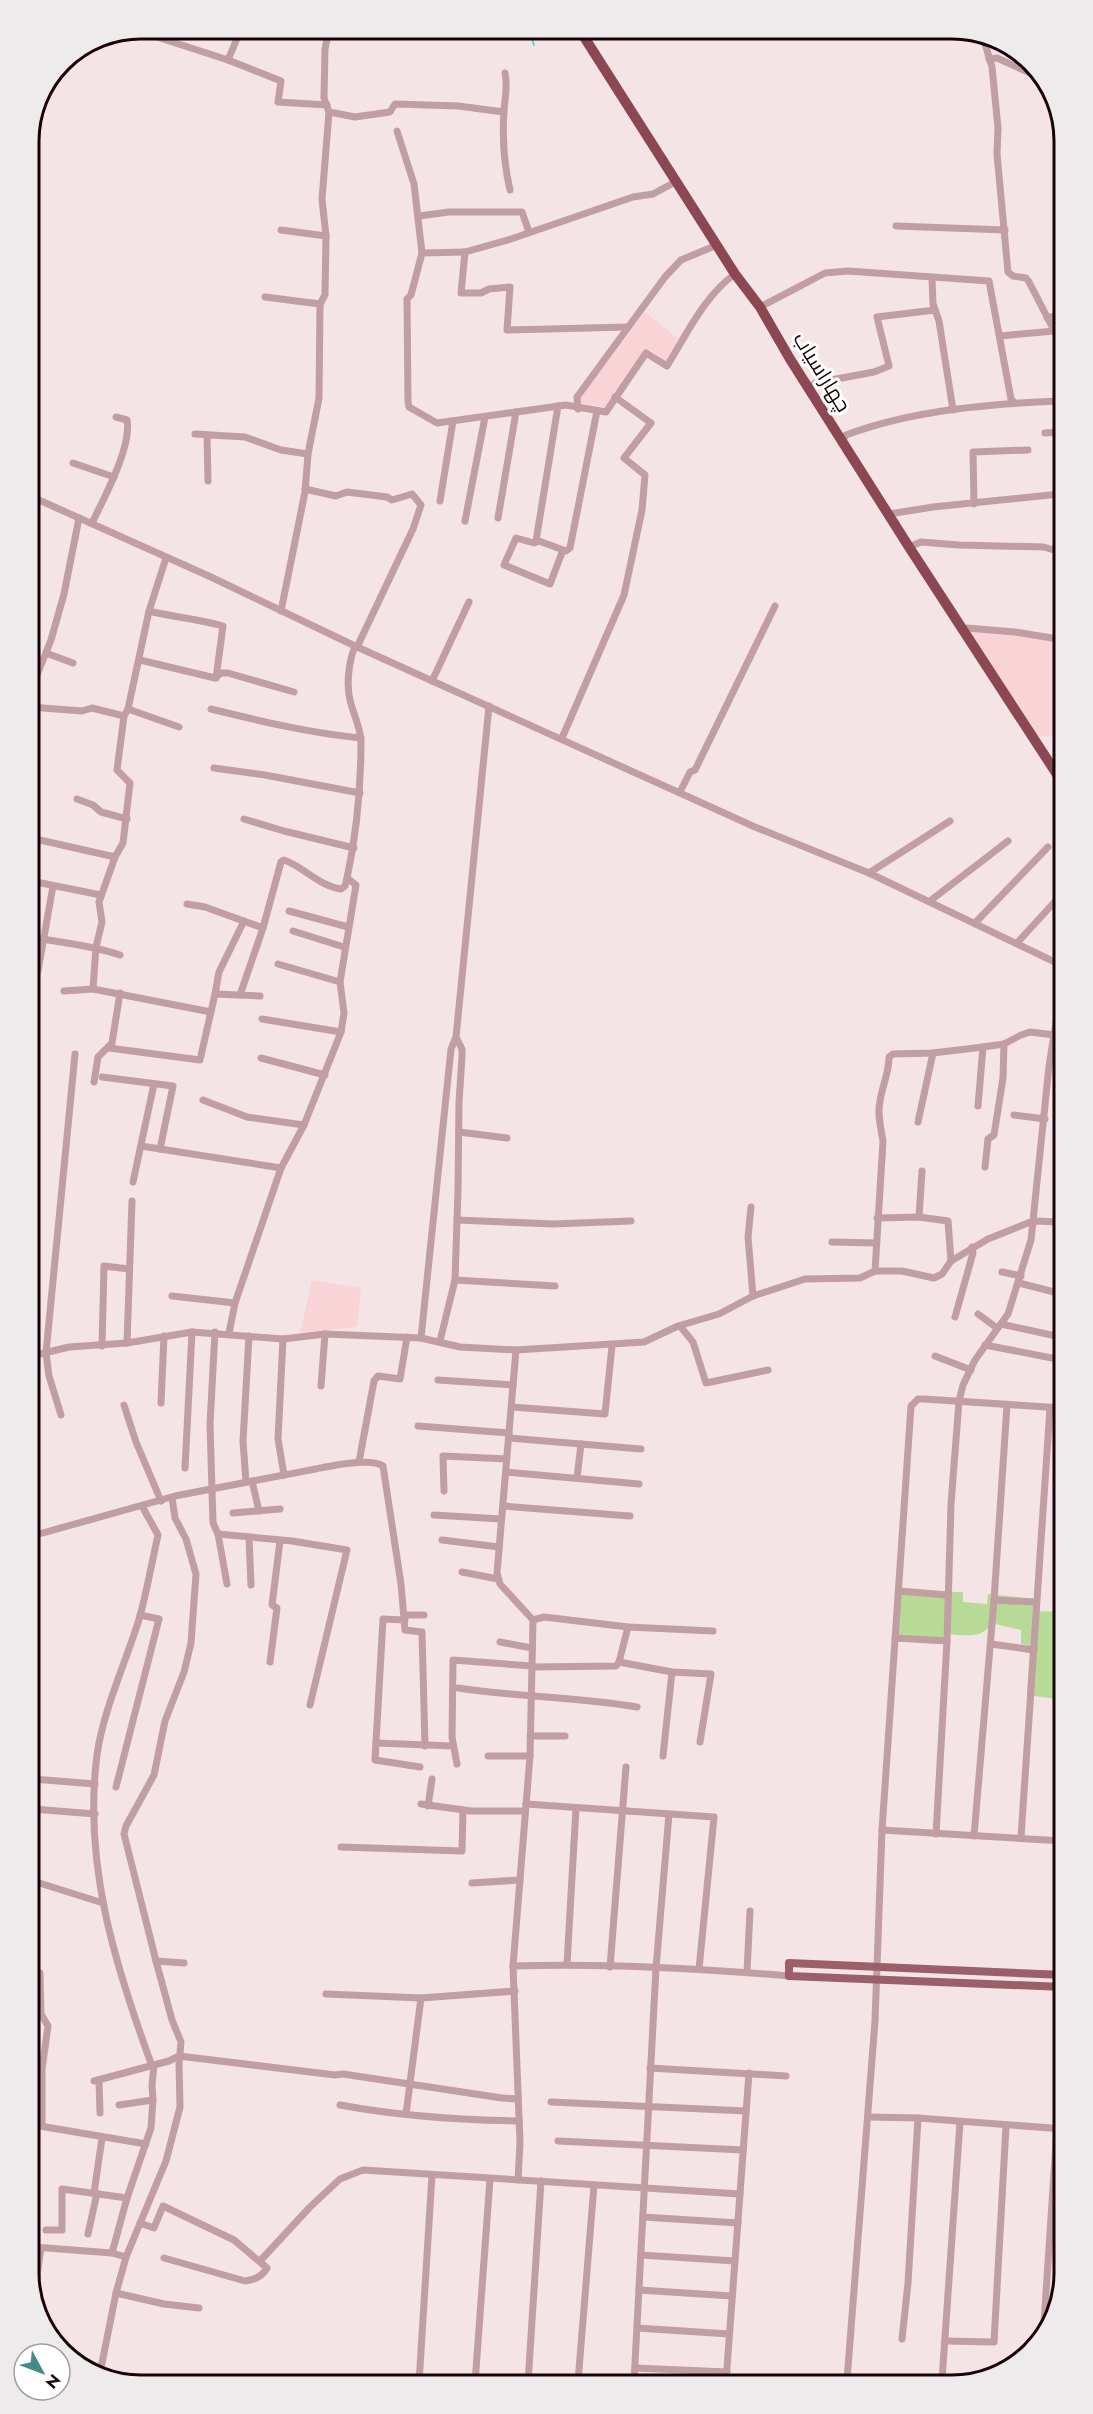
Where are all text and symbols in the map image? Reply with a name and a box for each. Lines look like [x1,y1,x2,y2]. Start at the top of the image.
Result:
street label: چهاراسیاب [786,326,858,418]
north arrow [12,2342,72,2402]
text: N [40,2369,66,2394]

